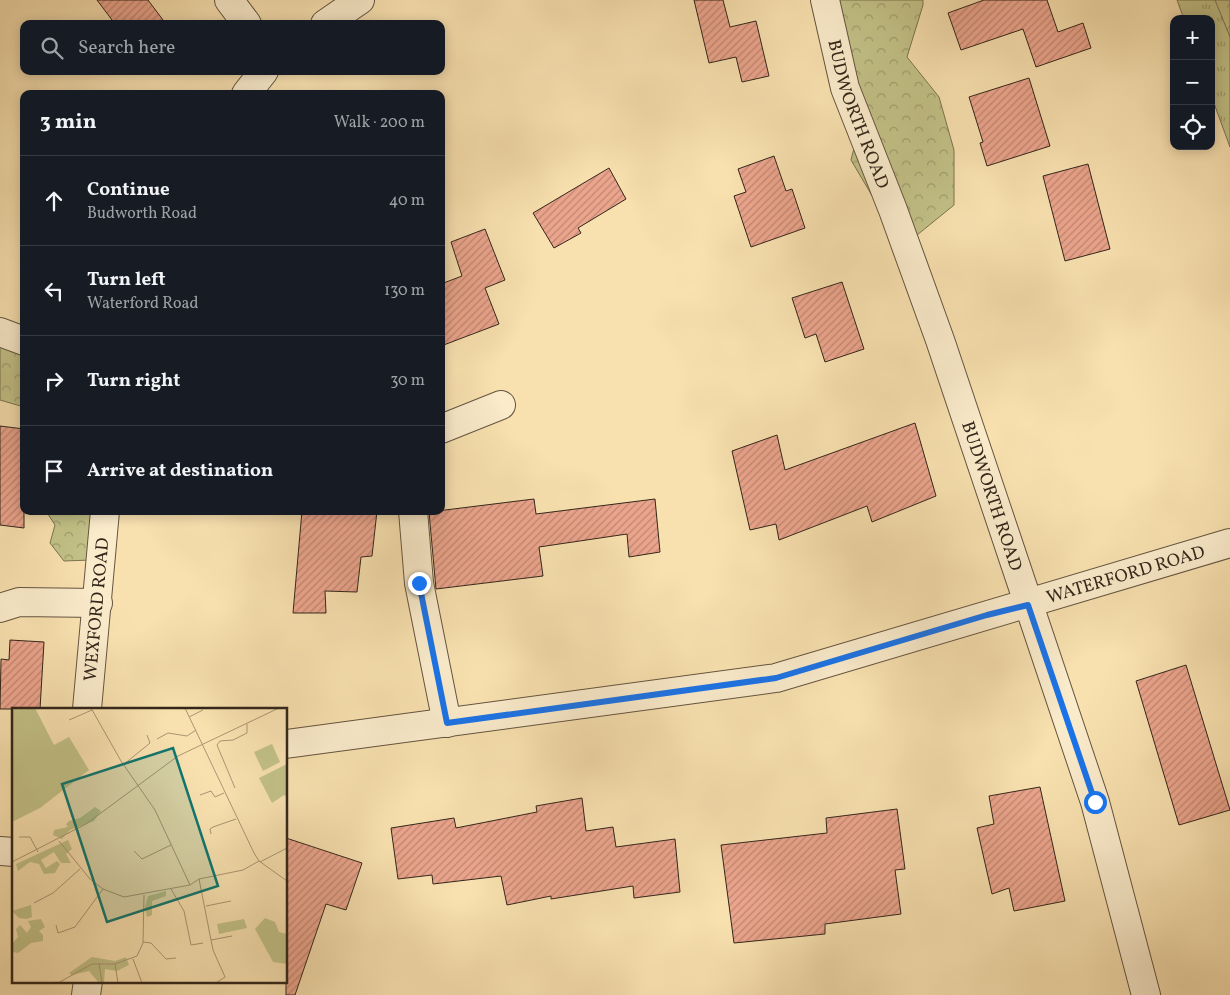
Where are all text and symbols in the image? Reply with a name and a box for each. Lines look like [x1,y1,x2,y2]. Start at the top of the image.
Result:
map controls [1170,15,1215,150]
button: + [1170,15,1215,60]
search box [20,20,445,75]
icon: search [38,34,66,62]
text: Search here [78,35,175,61]
street label: BUDWORTH ROAD [820,37,894,193]
button: − [1170,60,1215,105]
button: locate [1170,105,1215,150]
text: 3 min [40,108,96,137]
text: Walk · 200 m [334,112,425,134]
text: Continue [87,177,170,203]
icon: ahead [40,187,68,215]
text: 40 m [389,190,425,212]
text: Budworth Road [87,203,197,225]
text: Turn left [87,267,166,293]
icon: left [40,277,68,305]
text: 130 m [384,280,425,302]
text: Waterford Road [87,293,198,315]
icon: right [40,367,68,395]
text: Turn right [87,368,180,394]
text: 30 m [390,370,425,392]
street label: BUDWORTH ROAD [954,418,1028,575]
icon: arrive [40,457,68,485]
text: Arrive at destination [87,458,273,484]
street label: WEXFORD ROAD [79,537,117,682]
street label: WATERFORD ROAD [1044,540,1208,611]
route end [408,572,431,595]
inset map [12,708,288,982]
route start [1084,791,1107,814]

